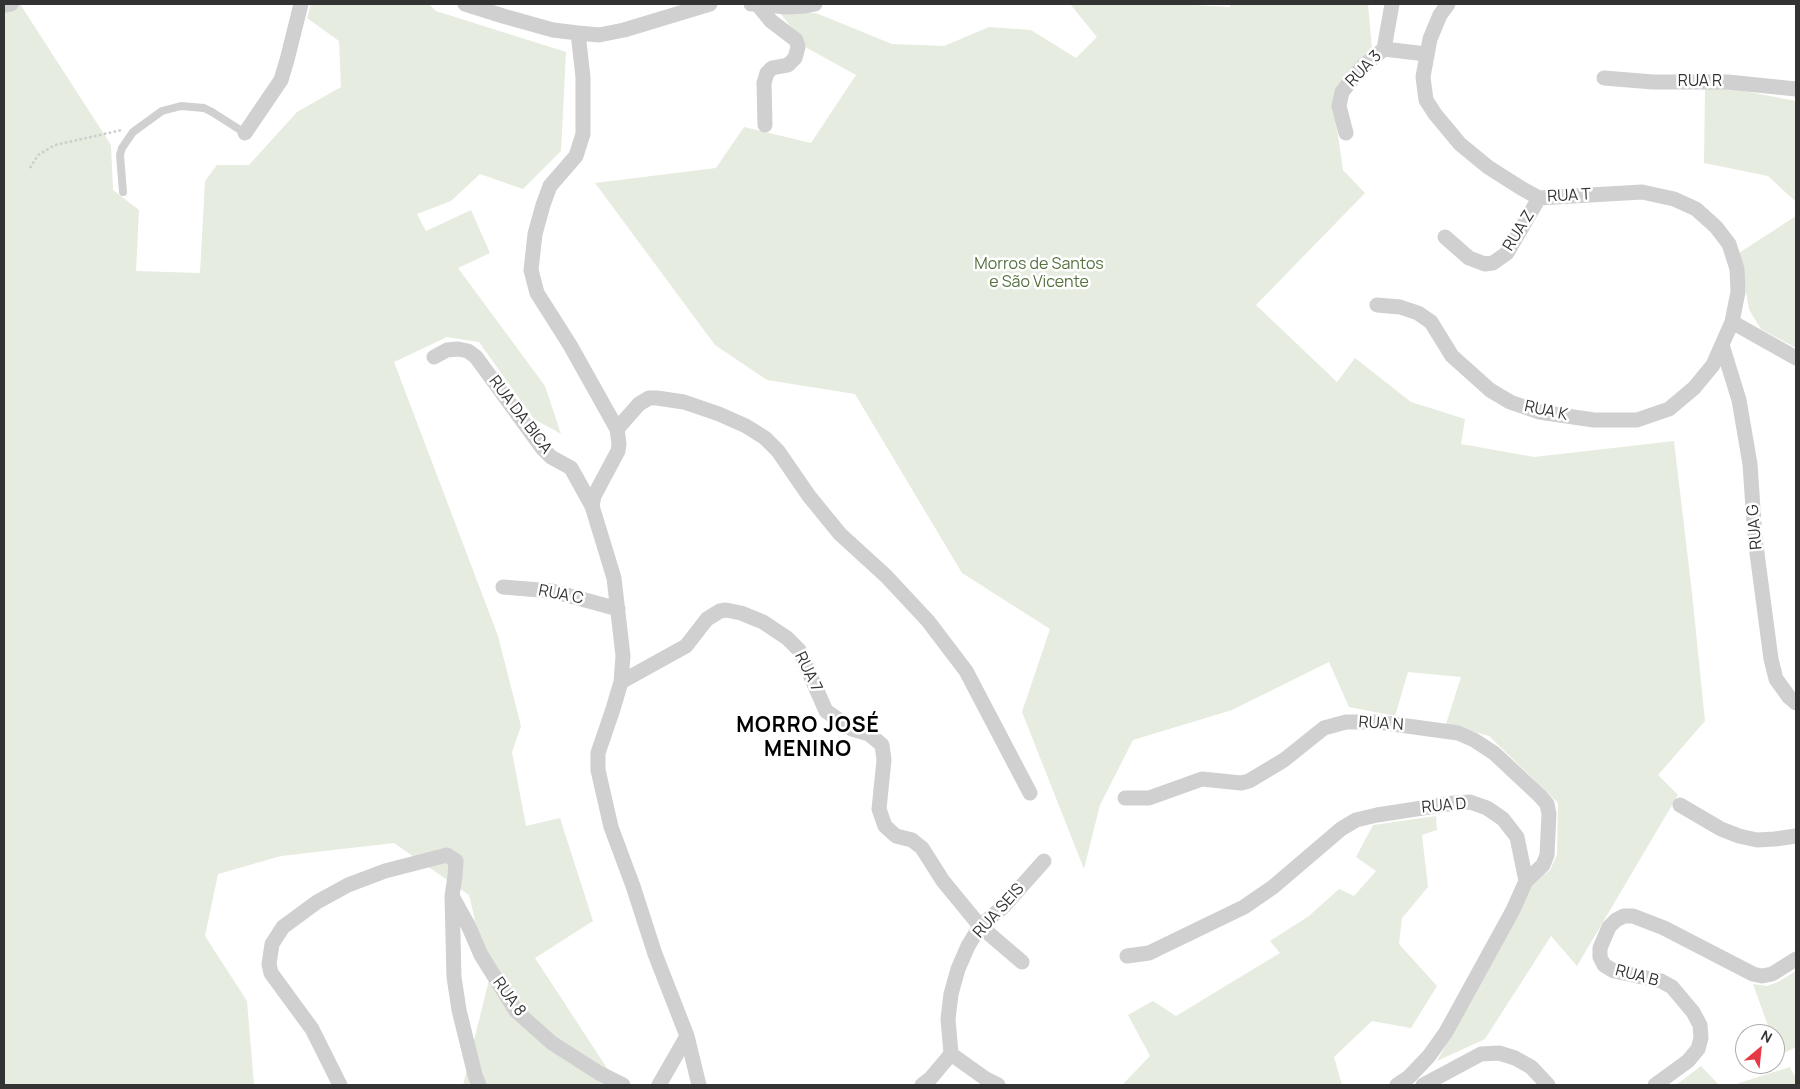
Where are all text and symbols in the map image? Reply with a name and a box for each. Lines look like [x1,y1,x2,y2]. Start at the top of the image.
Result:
street label: RUA 3 [1342,47,1386,91]
street label: RUA R [1678,72,1722,92]
street label: RUA T [1547,185,1591,207]
street label: RUA Z [1499,207,1539,255]
park label: Morros de Santos e São Vicente [974,255,1104,293]
street label: RUA DA BICA [484,372,556,458]
street label: RUA K [1523,397,1569,425]
street label: RUA G [1743,504,1767,550]
street label: RUA C [537,581,585,609]
street label: RUA 7 [790,649,826,695]
district label: MORRO JOSÉ MENINO [735,713,881,763]
street label: RUA N [1358,713,1404,735]
street label: RUA D [1421,794,1467,818]
street label: RUA SEIS [970,880,1028,942]
street label: RUA B [1613,961,1661,991]
street label: RUA 8 [488,974,530,1020]
north arrow [1735,1024,1785,1074]
text: N [1758,1025,1776,1047]

